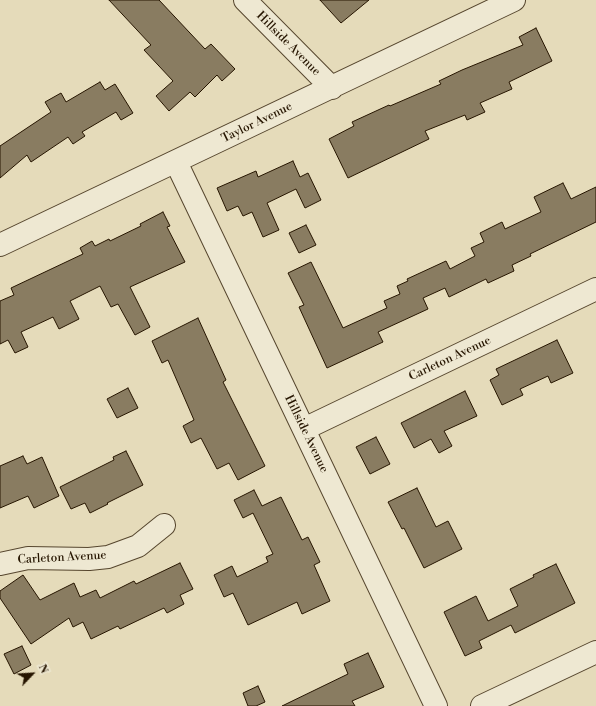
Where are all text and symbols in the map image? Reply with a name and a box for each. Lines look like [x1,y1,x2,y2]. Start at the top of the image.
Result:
street label: Hillside Avenue [253,9,323,79]
street label: Taylor Avenue [219,100,295,146]
street label: Carleton Avenue [407,334,493,384]
street label: Hillside Avenue [281,393,331,475]
street label: Carleton Avenue [17,548,107,568]
north arrow [12,654,52,694]
text: N [35,662,51,676]

